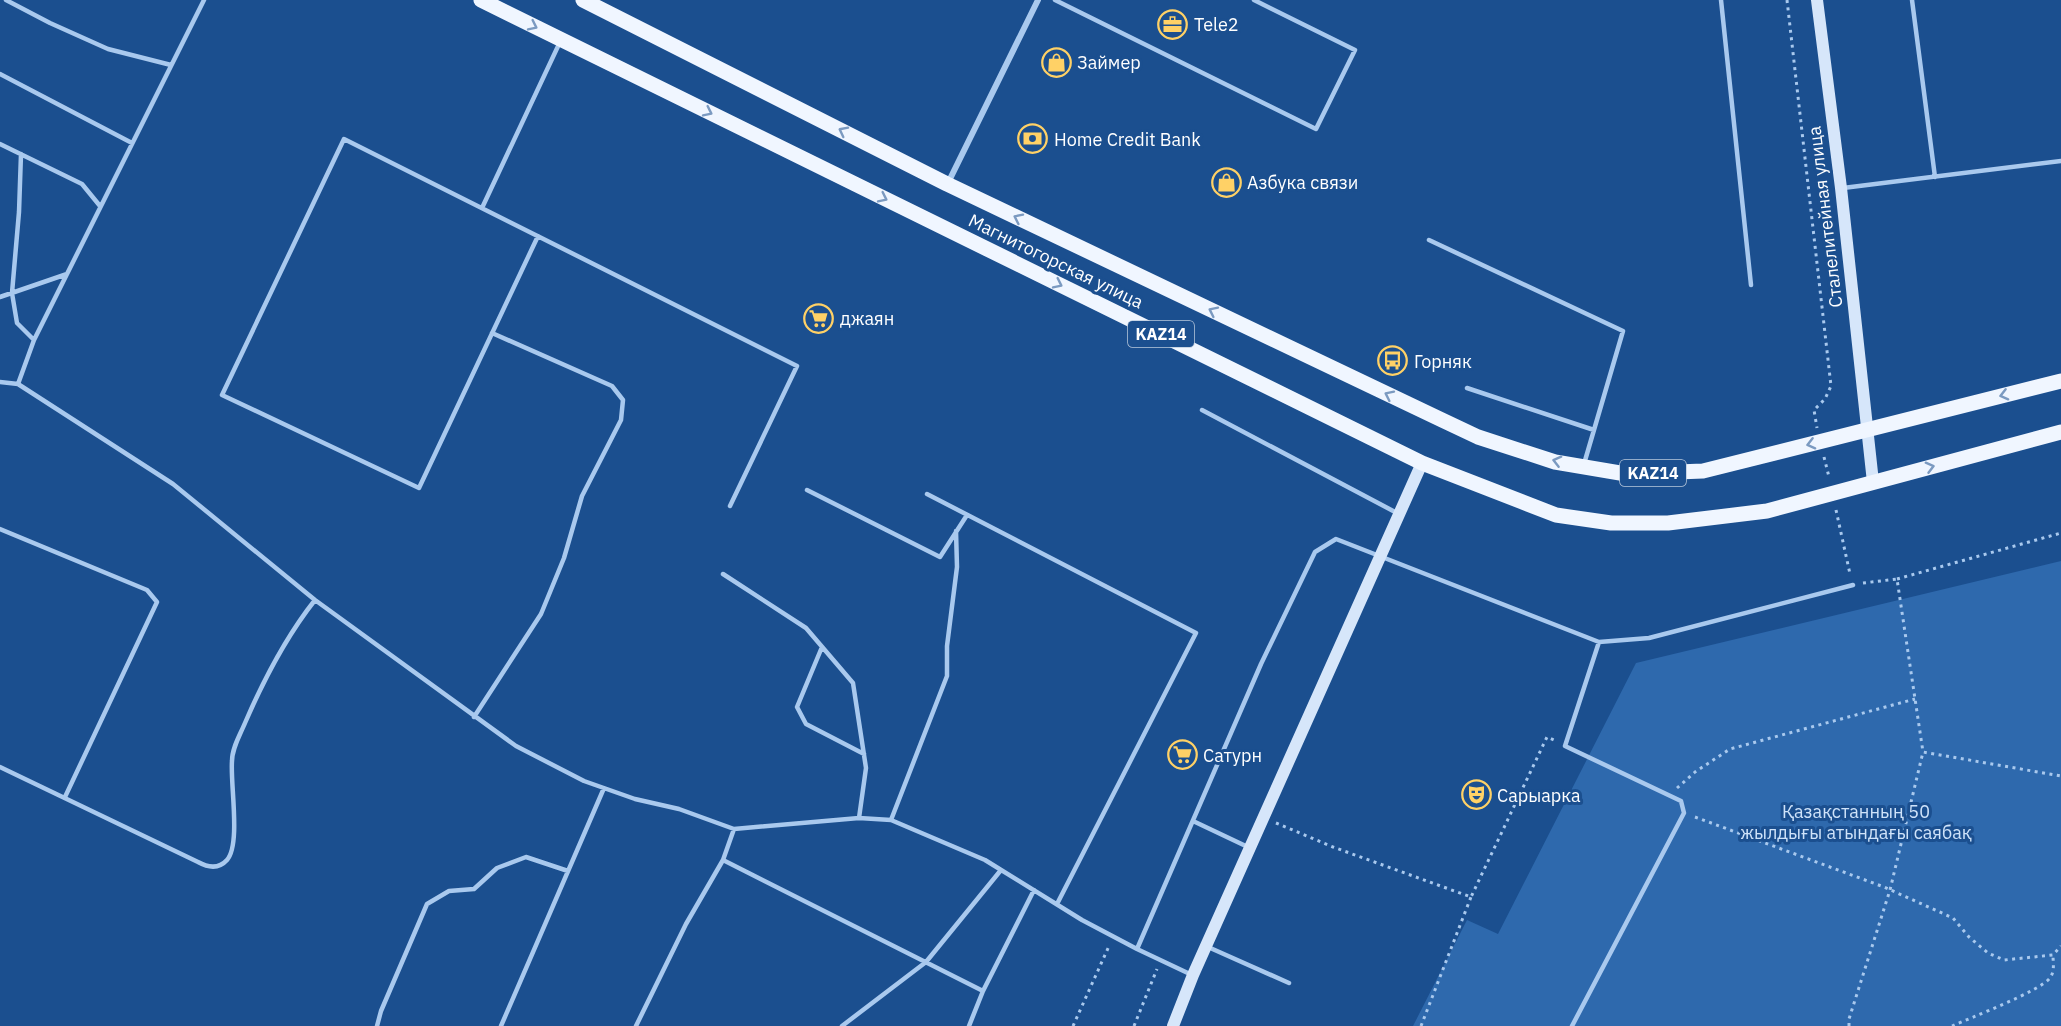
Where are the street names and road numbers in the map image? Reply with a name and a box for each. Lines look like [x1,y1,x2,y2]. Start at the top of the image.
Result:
street label: Сталелитейная улица [1802,125,1848,309]
street label: Магнитогорская улица [965,209,1148,314]
road number: KAZ14 [1128,321,1194,347]
road number: KAZ14 [1620,460,1686,486]

